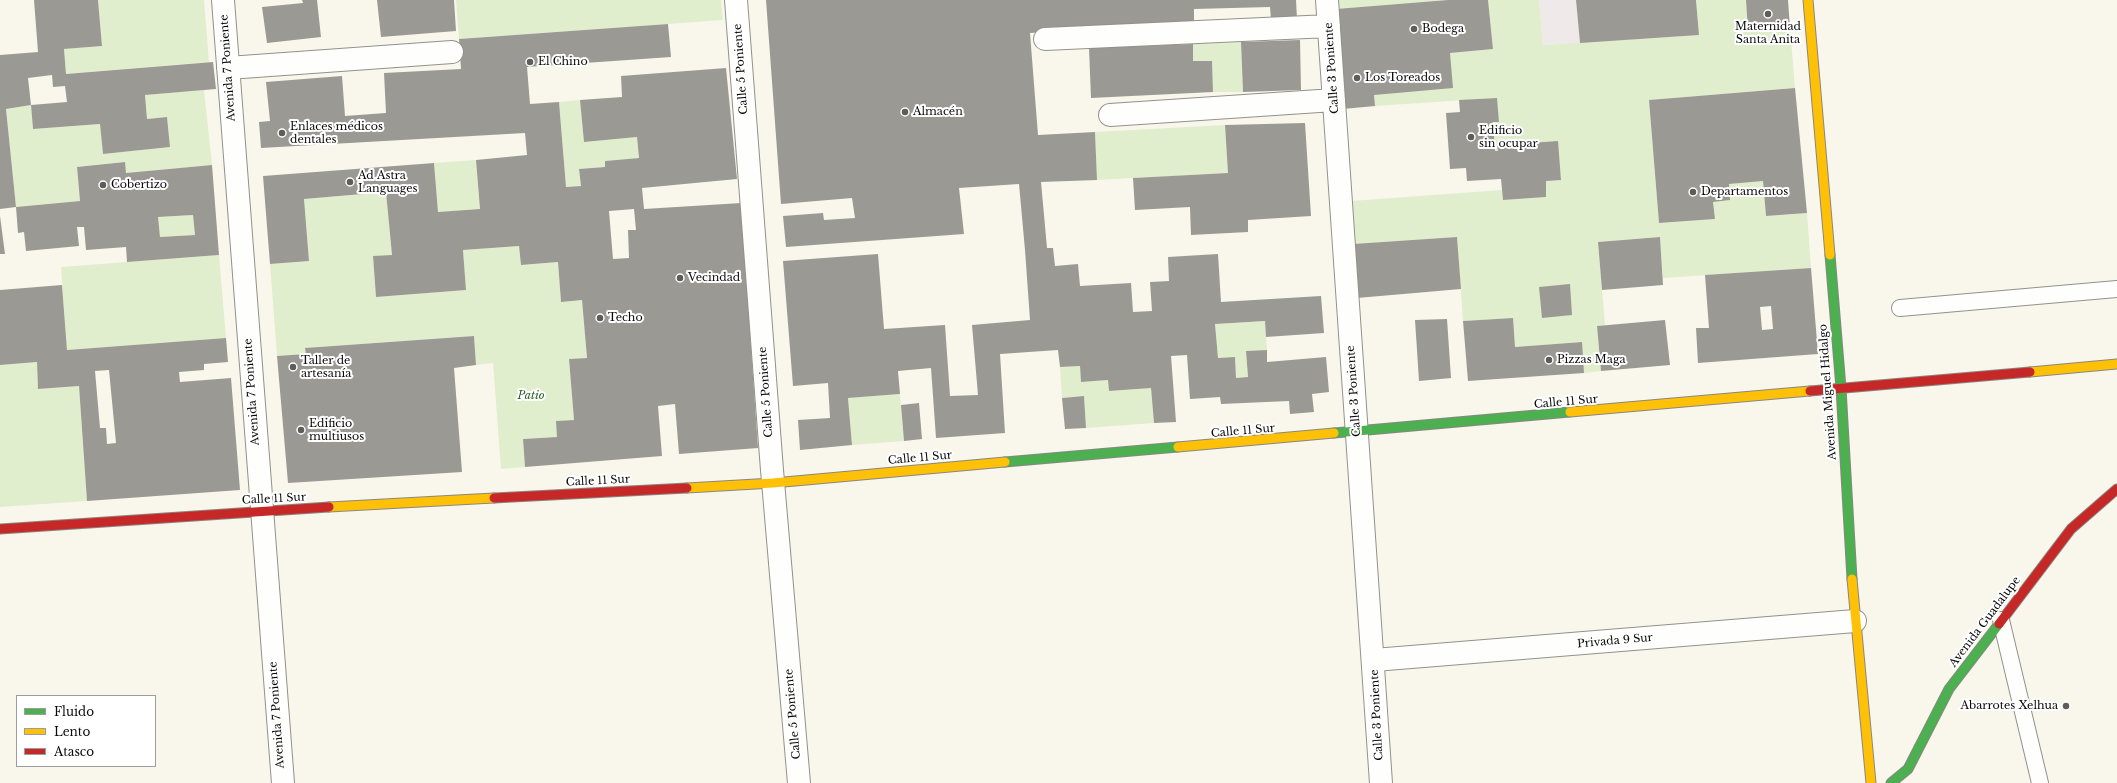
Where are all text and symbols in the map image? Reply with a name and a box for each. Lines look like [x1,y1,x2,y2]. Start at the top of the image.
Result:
marker: Maternidad Santa Anita [1763,9,1773,19]
street label: Avenida 7 Poniente [218,14,238,122]
place label: Maternidad Santa Anita [1735,20,1801,46]
street label: Calle 3 Poniente [1322,22,1342,114]
place label: Bodega [1422,22,1464,36]
street label: Calle 5 Poniente [731,23,751,115]
marker: Bodega [1409,24,1419,34]
place label: El Chino [538,55,588,69]
marker: El Chino [525,57,535,67]
place label: Los Toreados [1365,71,1440,85]
marker: Los Toreados [1352,73,1362,83]
place label: Almacén [913,105,963,119]
marker: Almacén [900,107,910,117]
place label: Enlaces médicos dentales [290,120,383,146]
place label: Edificio sin ocupar [1479,124,1538,150]
marker: Enlaces médicos dentales [277,128,287,138]
marker: Edificio sin ocupar [1466,132,1476,142]
place label: Ad Astra Languages [358,169,418,195]
marker: Ad Astra Languages [345,177,355,187]
place label: Cobertizo [111,178,167,192]
marker: Cobertizo [98,180,108,190]
place label: Departamentos [1701,185,1788,199]
marker: Departamentos [1688,187,1698,197]
place label: Vecindad [688,271,740,285]
marker: Vecindad [675,273,685,283]
place label: Techo [608,311,643,325]
marker: Techo [595,313,605,323]
street label: Avenida Miguel Hidalgo [1817,324,1839,460]
street label: Avenida 7 Poniente [242,338,262,446]
street label: Calle 3 Poniente [1344,345,1364,437]
street label: Calle 5 Poniente [756,346,776,438]
place label: Pizzas Maga [1557,353,1626,367]
place label: Taller de artesanía [301,354,351,380]
marker: Pizzas Maga [1544,355,1554,365]
marker: Taller de artesanía [288,362,298,372]
park label: Patio [518,389,544,403]
street label: Calle 11 Sur [1533,393,1599,411]
place label: Edificio multiusos [309,417,364,443]
street label: Calle 11 Sur [1210,422,1276,440]
marker: Edificio multiusos [296,425,306,435]
street label: Calle 11 Sur [887,449,953,467]
street label: Calle 11 Sur [566,473,630,489]
street label: Calle 11 Sur [242,491,306,507]
street label: Avenida Guadalupe [1947,574,2023,670]
street label: Privada 9 Sur [1577,631,1653,651]
street label: Avenida 7 Poniente [267,661,287,769]
street label: Calle 5 Poniente [782,668,804,760]
street label: Calle 3 Poniente [1368,669,1386,761]
legend [16,695,156,767]
place label: Abarrotes Xelhua [1960,699,2058,713]
marker: Abarrotes Xelhua [2061,701,2071,711]
text: Fluido [54,704,94,719]
text: Lento [54,724,90,739]
text: Atasco [54,744,94,759]

